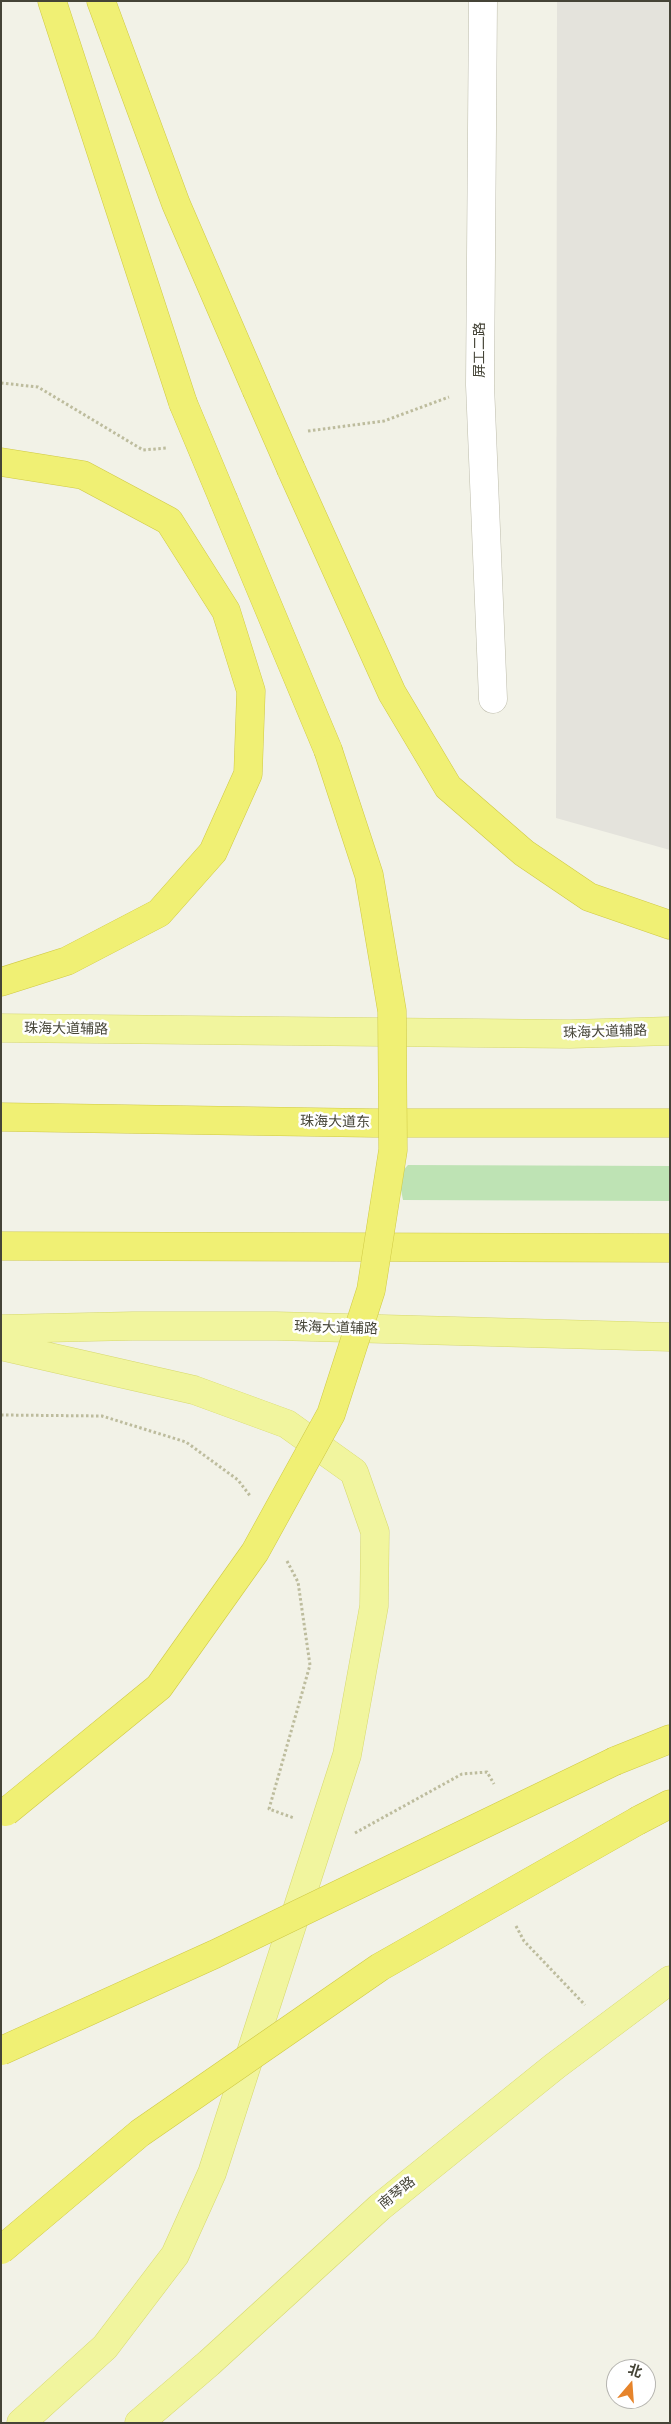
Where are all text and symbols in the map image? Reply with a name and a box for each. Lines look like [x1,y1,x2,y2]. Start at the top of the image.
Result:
street label: 屏工二路 [472,322,488,378]
street label: 珠海大道辅路 [24,1020,108,1038]
street label: 珠海大道辅路 [563,1022,647,1042]
street label: 珠海大道东 [300,1113,370,1131]
street label: 珠海大道辅路 [294,1318,378,1338]
street label: 南琴路 [375,2173,419,2213]
north arrow [606,2359,656,2409]
text: 北 [626,2360,645,2381]

